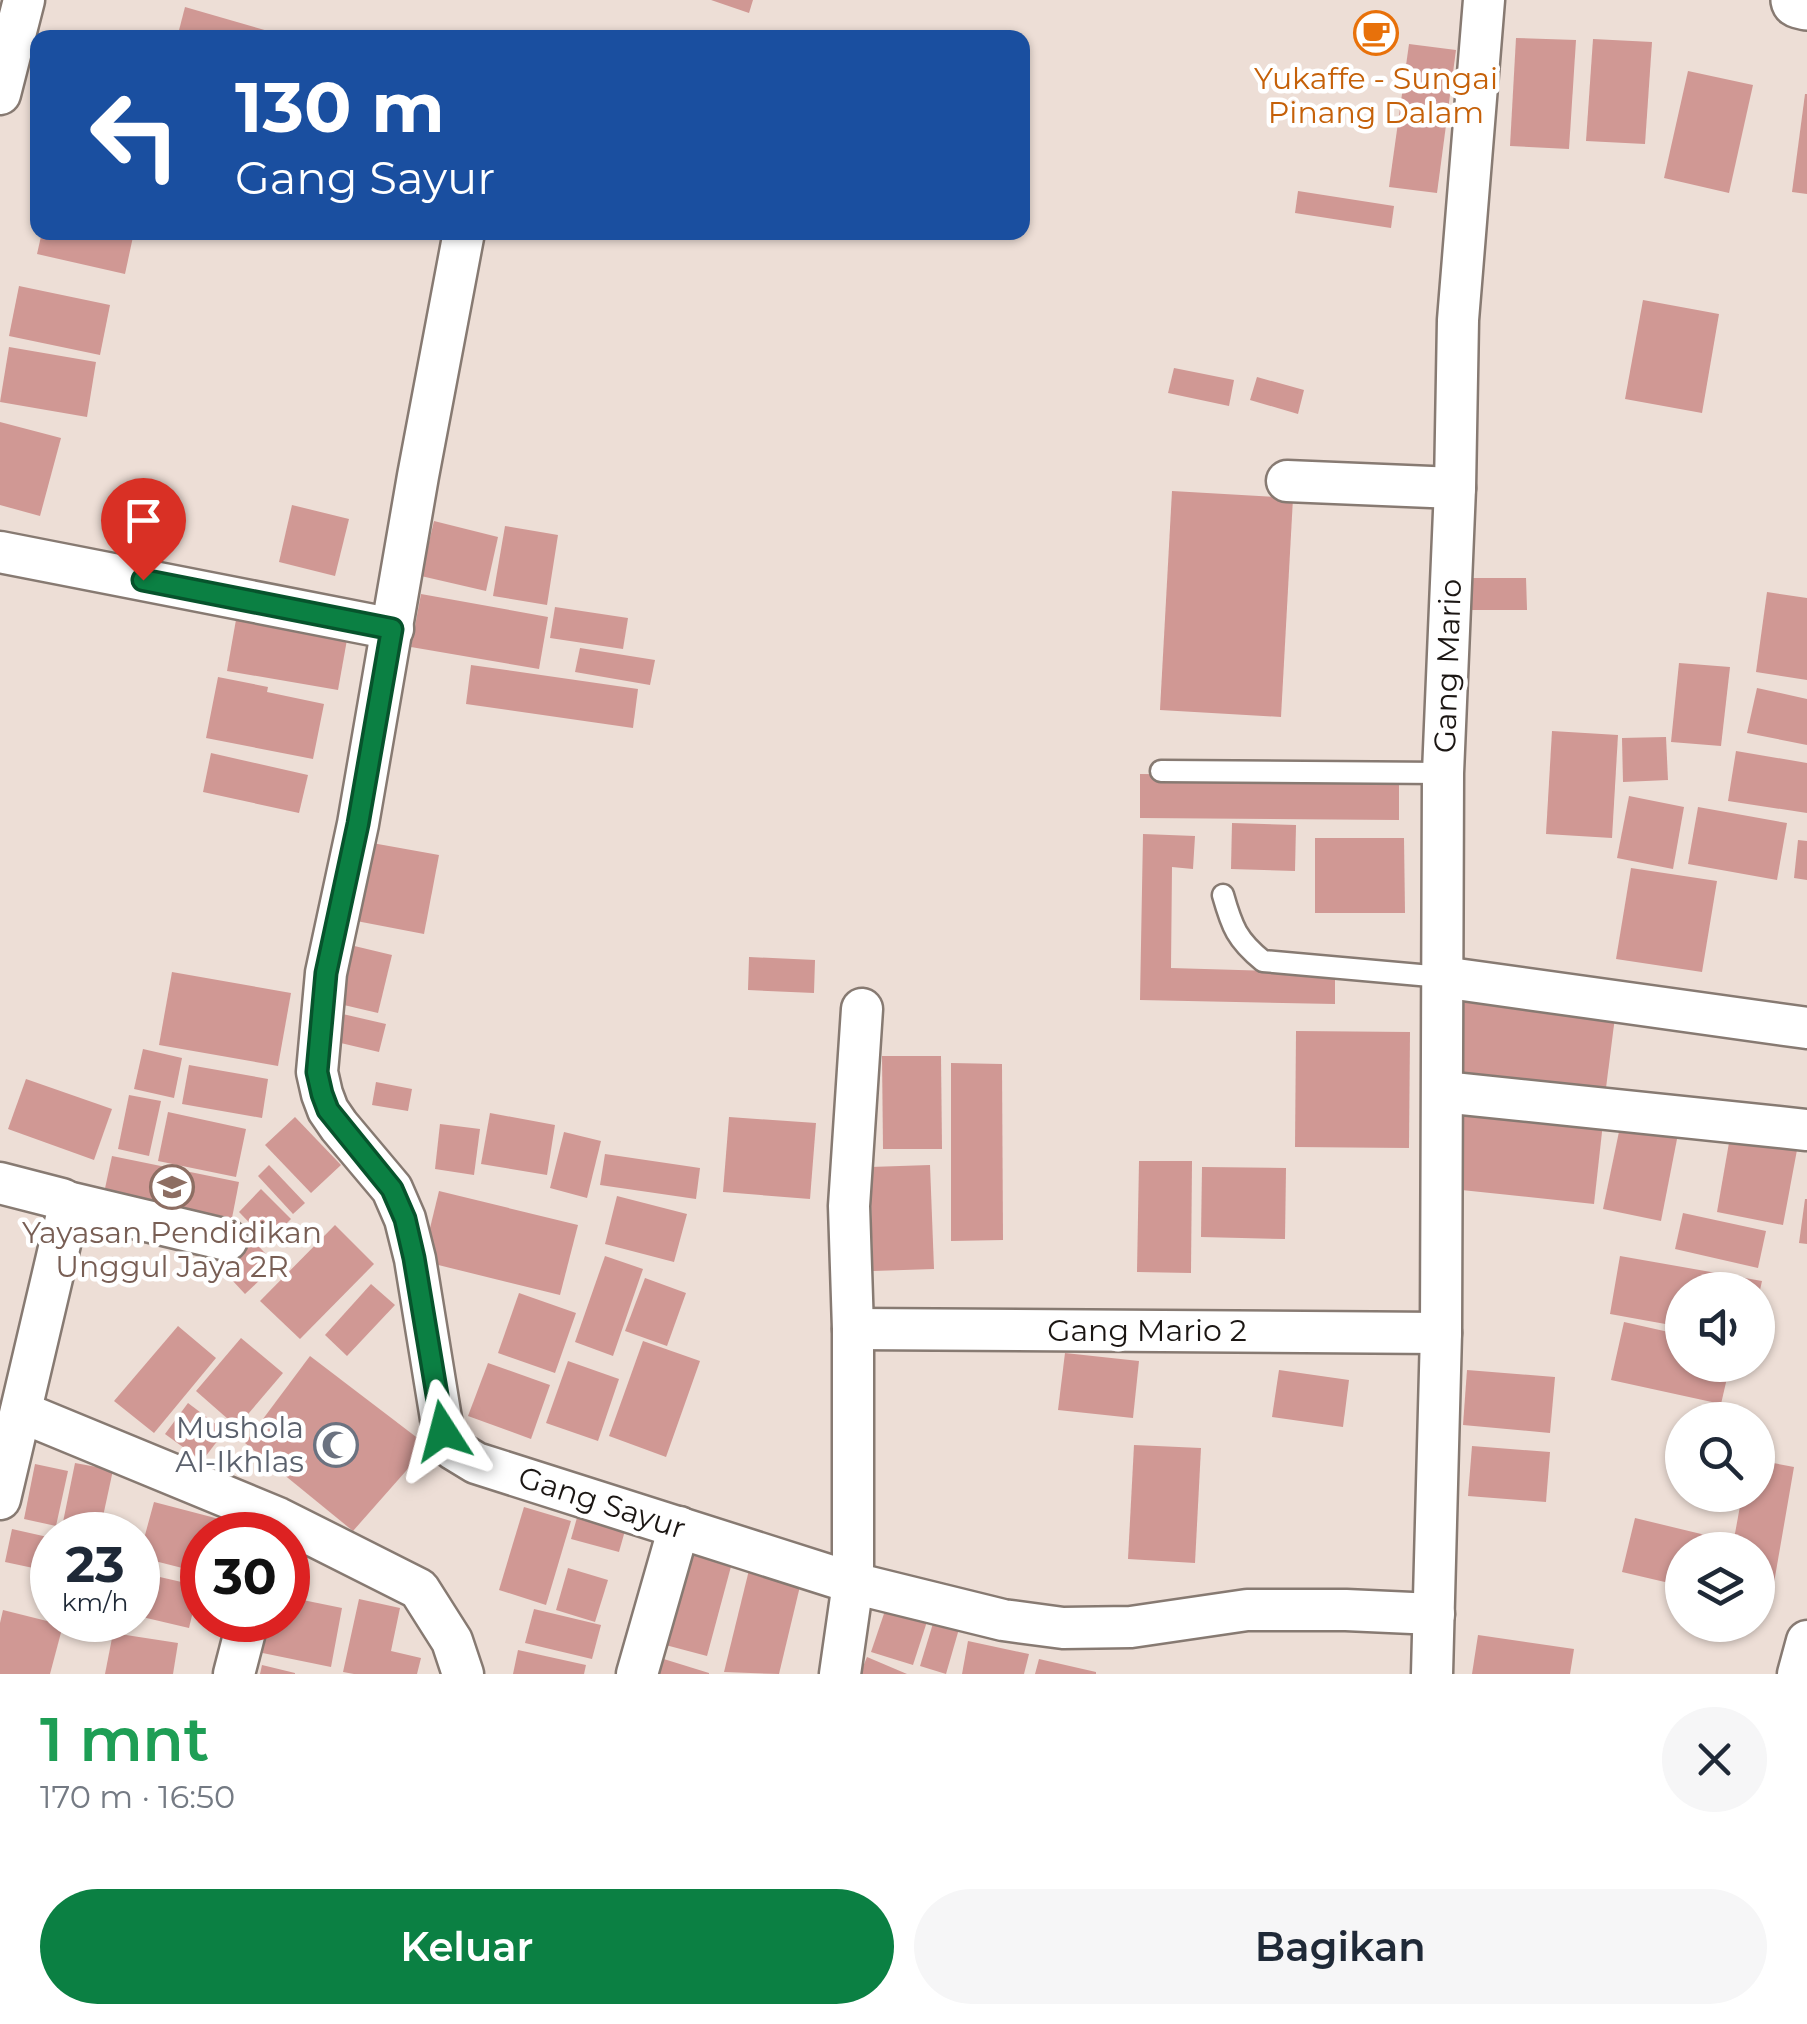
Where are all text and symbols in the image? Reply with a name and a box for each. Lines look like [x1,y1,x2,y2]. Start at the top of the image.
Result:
cafe icon: Yukaffe - Sungai Pinang Dalam [1353,10,1399,56]
place label: Yukaffe - Sungai Pinang Dalam [1254,60,1498,131]
text: 130 m [235,64,445,150]
icon: left [70,70,200,200]
text: Gang Sayur [235,150,495,205]
pin [101,478,186,581]
icon: arrive [116,493,171,548]
street label: Gang Mario [1426,578,1469,754]
school or university icon: Yayasan Pendidikan Unggul Jaya 2R [149,1164,195,1210]
place label: Yayasan Pendidikan Unggul Jaya 2R [22,1214,322,1285]
map controls [1665,1272,1775,1642]
button: sound [1665,1272,1775,1382]
street label: Gang Mario 2 [1047,1312,1247,1349]
position arrow [391,1379,495,1483]
button: search [1665,1402,1775,1512]
place label: Mushola Al-Ikhlas [175,1409,304,1480]
mosque icon: Mushola Al-Ikhlas [313,1422,359,1468]
street label: Gang Sayur [514,1458,690,1547]
speed limit sign: 30 [180,1512,310,1642]
button: layers [1665,1532,1775,1642]
text: 23 [65,1534,125,1595]
text: km/h [62,1587,128,1617]
text: 1 mnt [40,1703,209,1776]
button: close [1662,1707,1767,1812]
text: 170 m · 16:50 [40,1777,235,1816]
button: Keluar [40,1889,894,2004]
button: Bagikan [914,1889,1767,2004]

